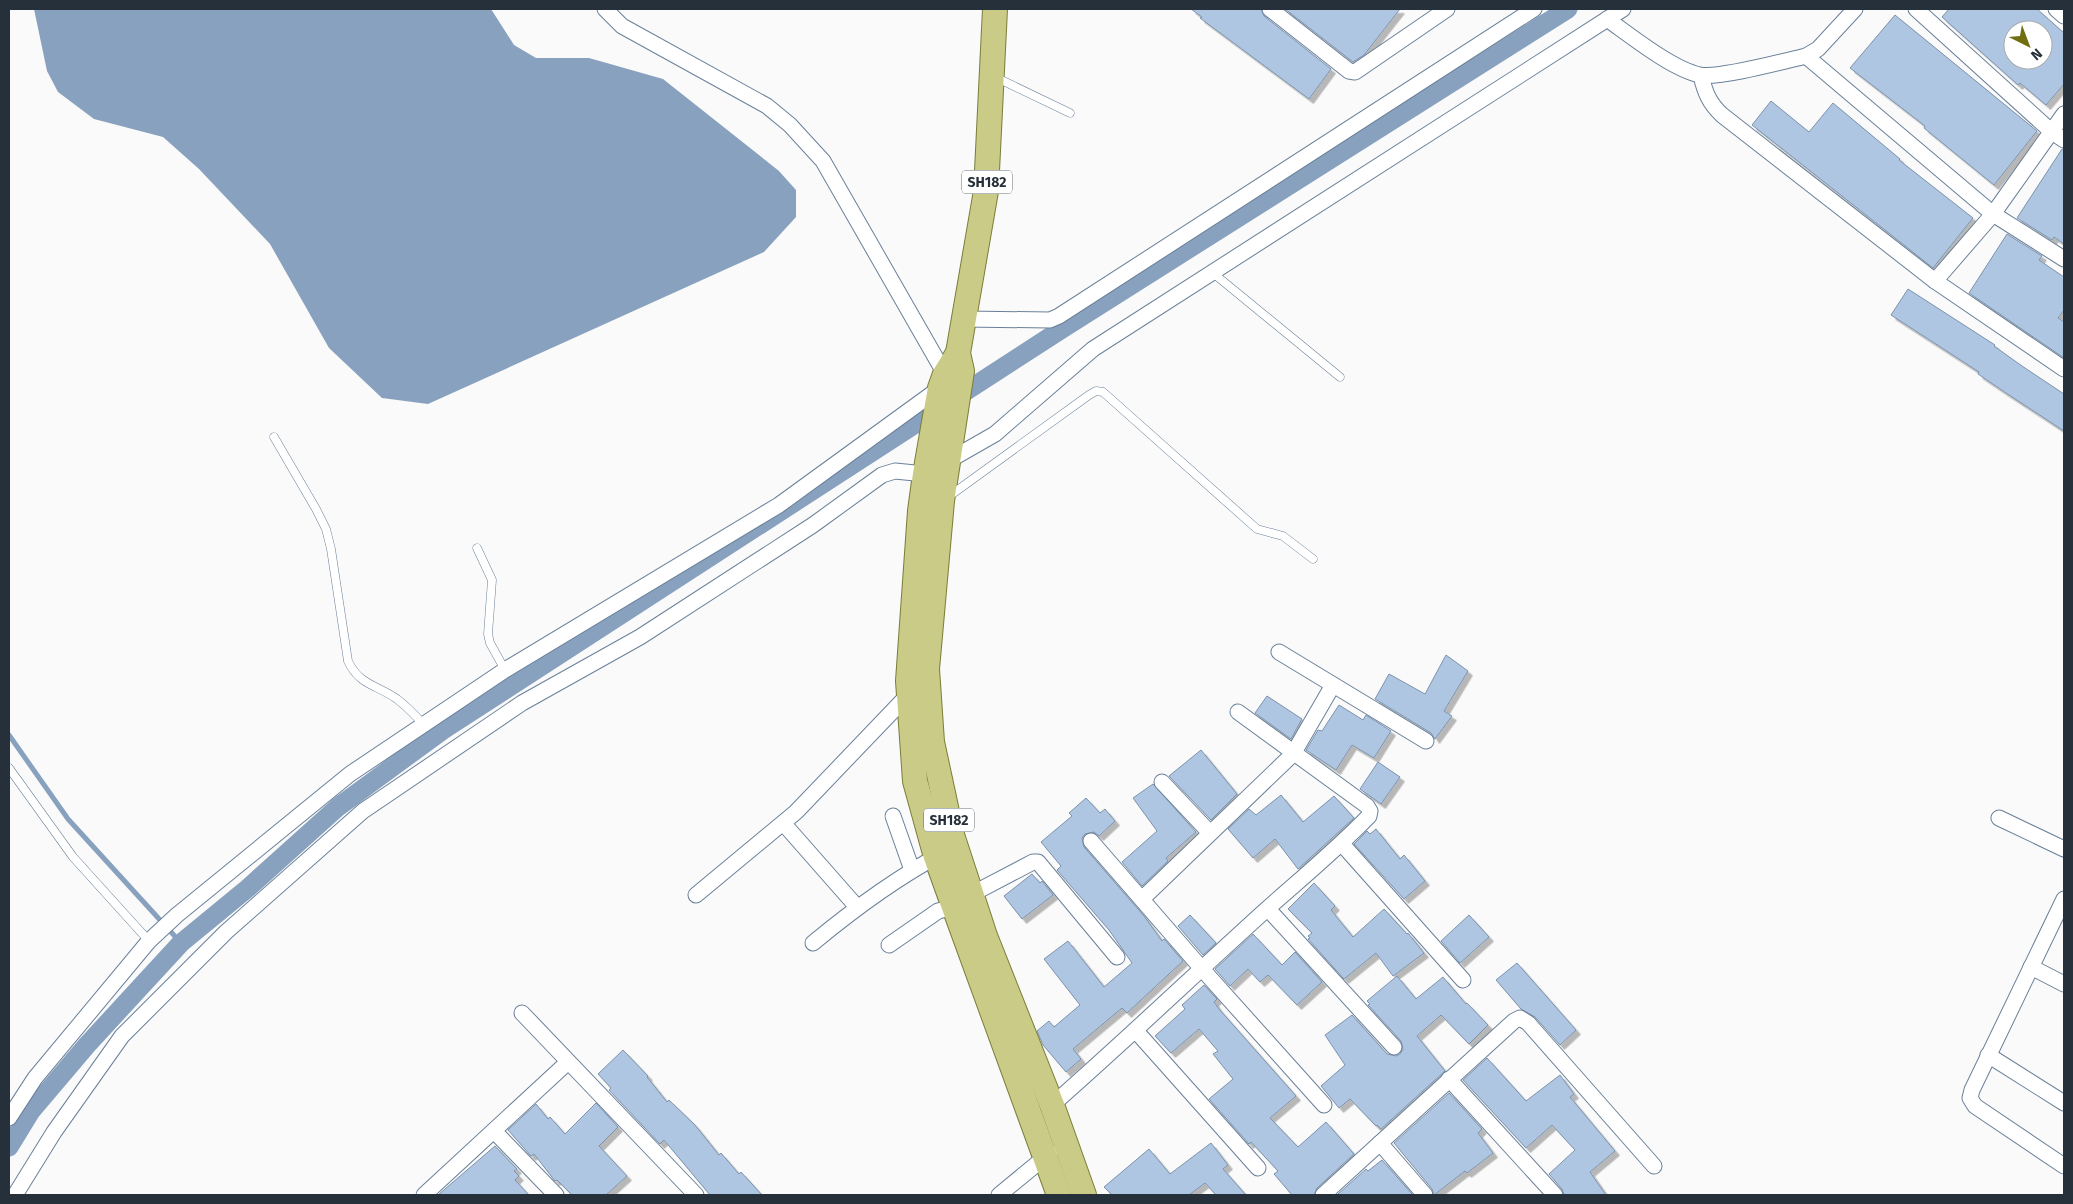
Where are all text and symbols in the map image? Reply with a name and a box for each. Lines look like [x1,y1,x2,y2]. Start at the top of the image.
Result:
north arrow [2003,20,2053,70]
text: N [2027,45,2046,64]
road number: SH182 [962,170,1012,193]
road number: SH182 [924,808,974,832]

